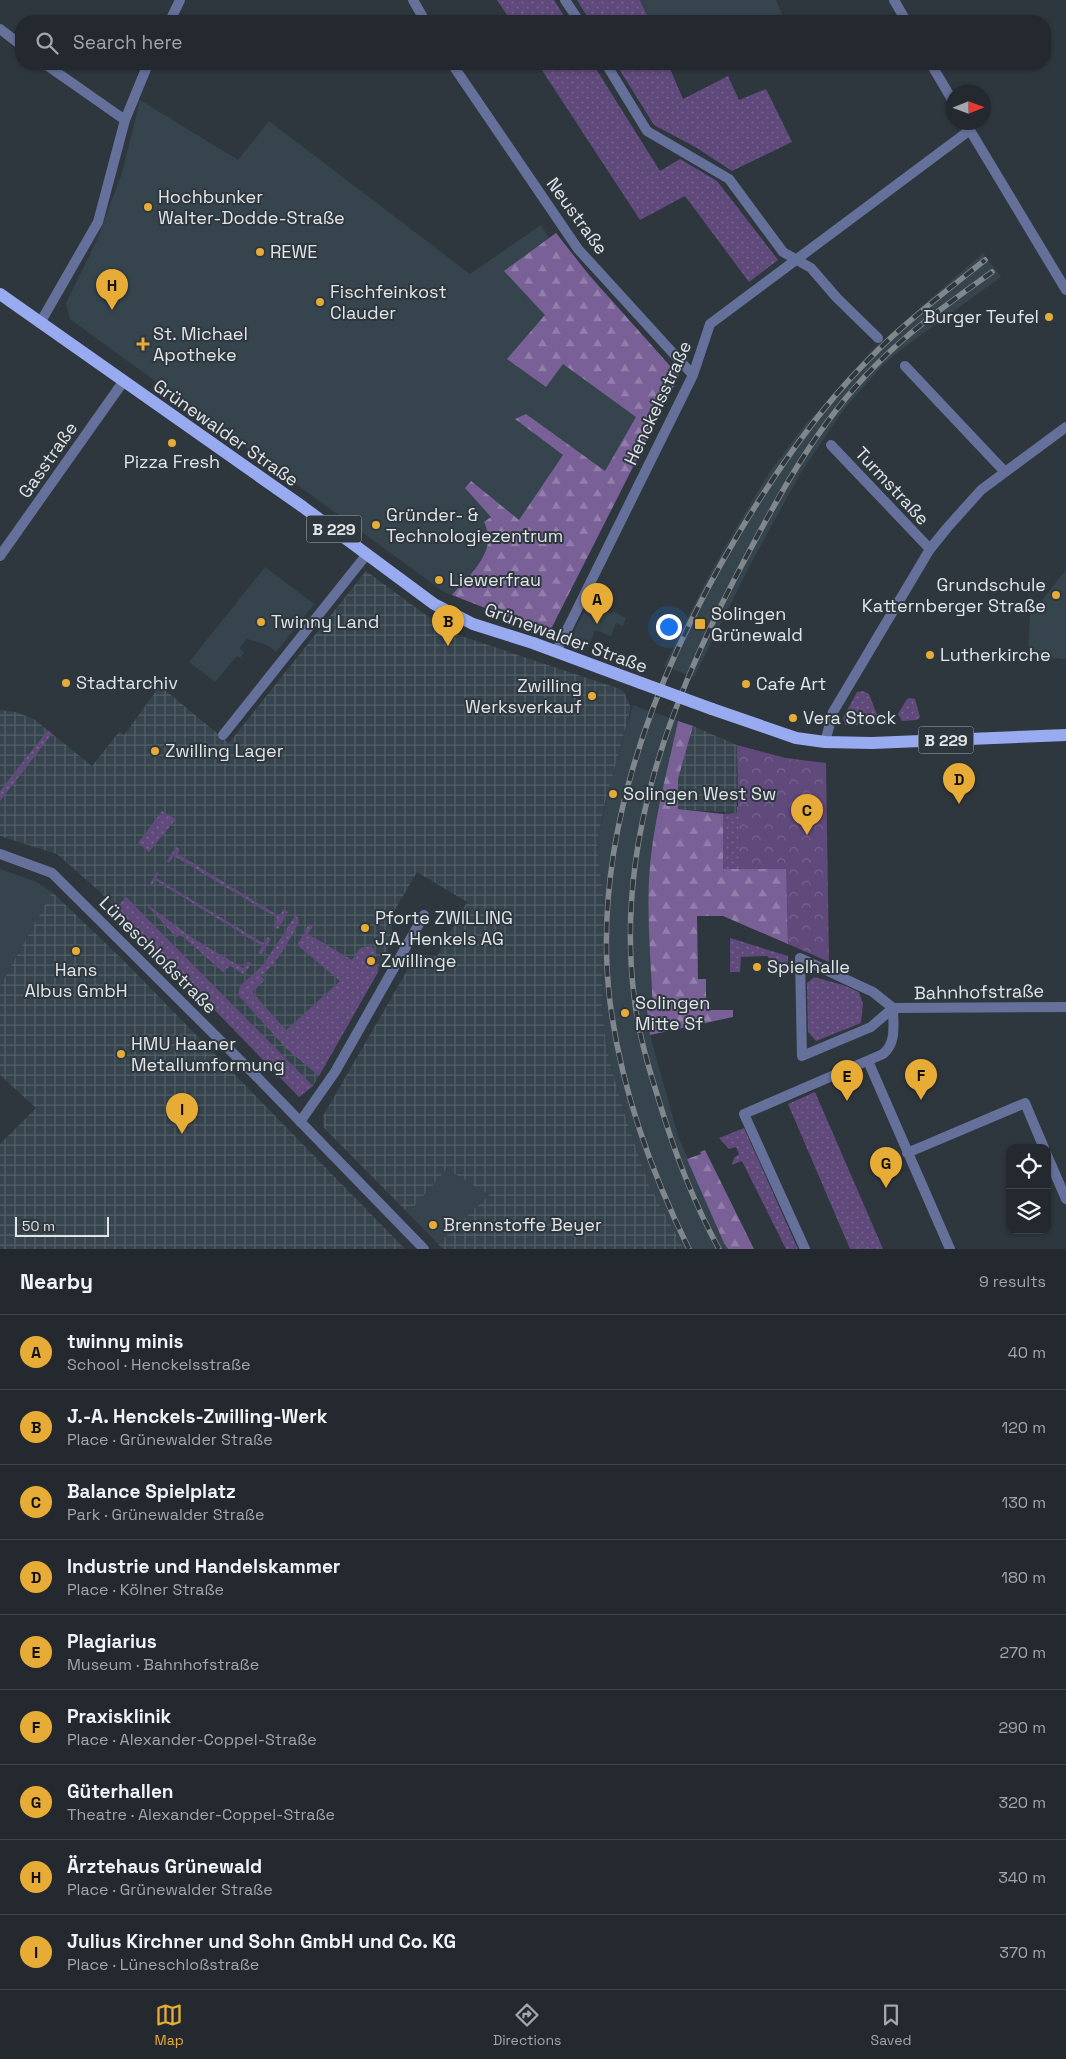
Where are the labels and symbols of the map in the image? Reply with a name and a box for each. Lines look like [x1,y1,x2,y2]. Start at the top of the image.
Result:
north arrow [946,85,991,130]
street label: Neustraße [542,173,613,259]
place label: Hochbunker Walter-Dodde-Straße [158,185,345,229]
marker: Hochbunker Walter-Dodde-Straße [142,201,154,213]
place label: REWE [270,240,317,263]
marker: REWE [254,246,266,258]
pin: H [96,269,128,310]
place label: Fischfeinkost Clauder [330,280,447,324]
marker: Fischfeinkost Clauder [314,296,326,308]
place label: Burger Teufel [923,305,1039,328]
marker: Burger Teufel [1043,311,1055,323]
place label: St. Michael Apotheke [153,322,248,366]
street label: Henckelsstraße [619,337,696,469]
marker: St. Michael Apotheke [137,338,149,350]
street label: Grünewalder Straße [149,374,303,491]
street label: Gasstraße [13,417,82,502]
marker: Pizza Fresh [166,437,178,449]
street label: Turmstraße [850,442,934,530]
place label: Pizza Fresh [124,450,220,473]
place label: Gründer- & Technologiezentrum [386,503,563,547]
road number: B 229 [306,516,362,542]
marker: Gründer- & Technologiezentrum [370,519,382,531]
place label: Liewerfrau [449,568,541,591]
place label: Grundschule Katternberger Straße [862,573,1046,617]
marker: Liewerfrau [433,574,445,586]
pin: A [581,583,613,624]
marker: Grundschule Katternberger Straße [1050,589,1062,601]
street label: Grünewalder Straße [481,597,651,678]
place label: Solingen Grünewald [711,602,803,646]
pin: B [432,605,464,646]
place label: Twinny Land [271,610,379,633]
your location [656,614,682,640]
marker: Twinny Land [255,616,267,628]
marker: Solingen Grünewald [693,617,707,631]
place label: Lutherkirche [940,643,1051,666]
marker: Lutherkirche [924,649,936,661]
place label: Stadtarchiv [76,671,178,694]
place label: Cafe Art [756,672,826,695]
place label: Zwilling Werksverkauf [465,674,582,718]
marker: Stadtarchiv [60,677,72,689]
marker: Cafe Art [740,678,752,690]
marker: Zwilling Werksverkauf [586,690,598,702]
place label: Vera Stock [803,706,896,729]
marker: Vera Stock [787,712,799,724]
road number: B 229 [918,726,974,754]
place label: Zwilling Lager [165,739,284,762]
marker: Zwilling Lager [149,745,161,757]
pin: D [943,763,975,804]
place label: Solingen West Sw [623,782,777,805]
marker: Solingen West Sw [607,788,619,800]
pin: C [791,794,823,835]
street label: Lüneschloßstraße [95,891,222,1018]
place label: Pforte ZWILLING J.A. Henkels AG [375,906,513,950]
marker: Pforte ZWILLING J.A. Henkels AG [359,922,371,934]
marker: Hans Albus GmbH [70,945,82,957]
place label: Zwillinge [381,949,457,972]
marker: Zwillinge [365,955,377,967]
place label: Spielhalle [767,955,850,978]
place label: Hans Albus GmbH [24,958,128,1002]
marker: Spielhalle [751,961,763,973]
street label: Bahnhofstraße [914,979,1044,1004]
place label: Solingen Mitte Sf [635,991,710,1035]
marker: Solingen Mitte Sf [619,1007,631,1019]
place label: HMU Haaner Metallumformung [131,1032,285,1076]
marker: HMU Haaner Metallumformung [115,1048,127,1060]
pin: F [905,1059,937,1100]
pin: E [831,1060,863,1101]
pin: I [166,1093,198,1134]
pin: G [870,1147,902,1188]
place label: Brennstoffe Beyer [443,1213,602,1236]
scale bar [15,1214,109,1237]
marker: Brennstoffe Beyer [427,1219,439,1231]

